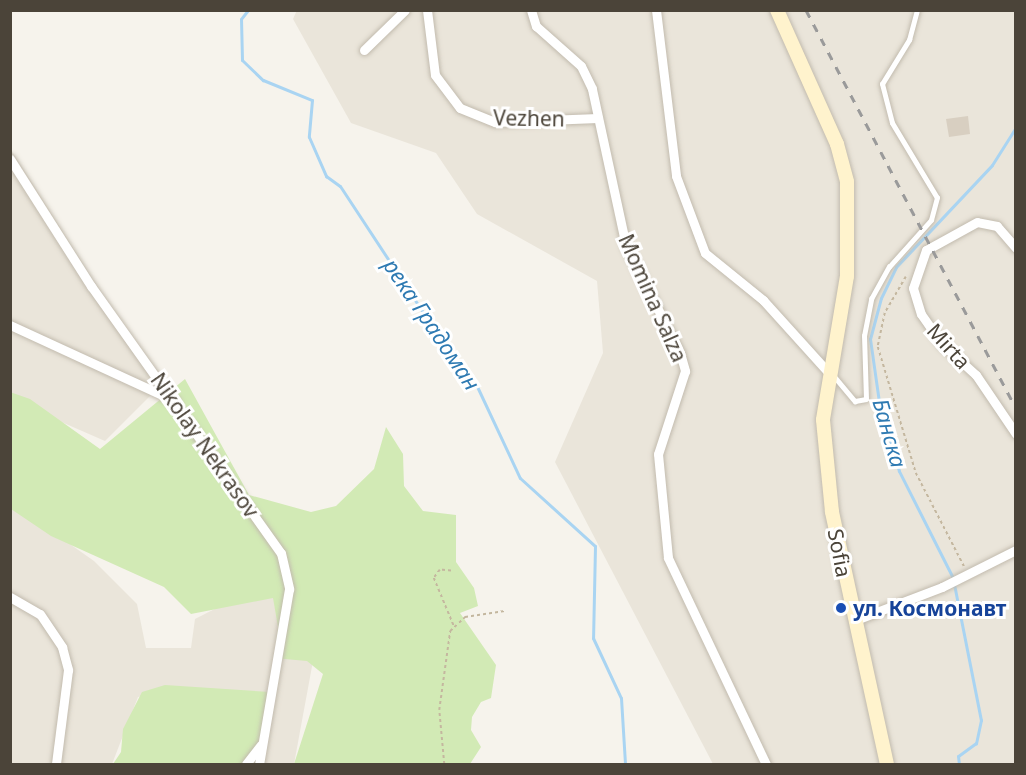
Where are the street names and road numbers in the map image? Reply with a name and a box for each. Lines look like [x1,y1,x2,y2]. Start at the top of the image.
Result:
street label: Vezhen [493,105,565,131]
street label: Momina Salza [614,230,692,366]
street label: Mirta [922,318,976,374]
street label: Nikolay Nekrasov [146,368,264,522]
street label: Sofia [823,527,857,579]

